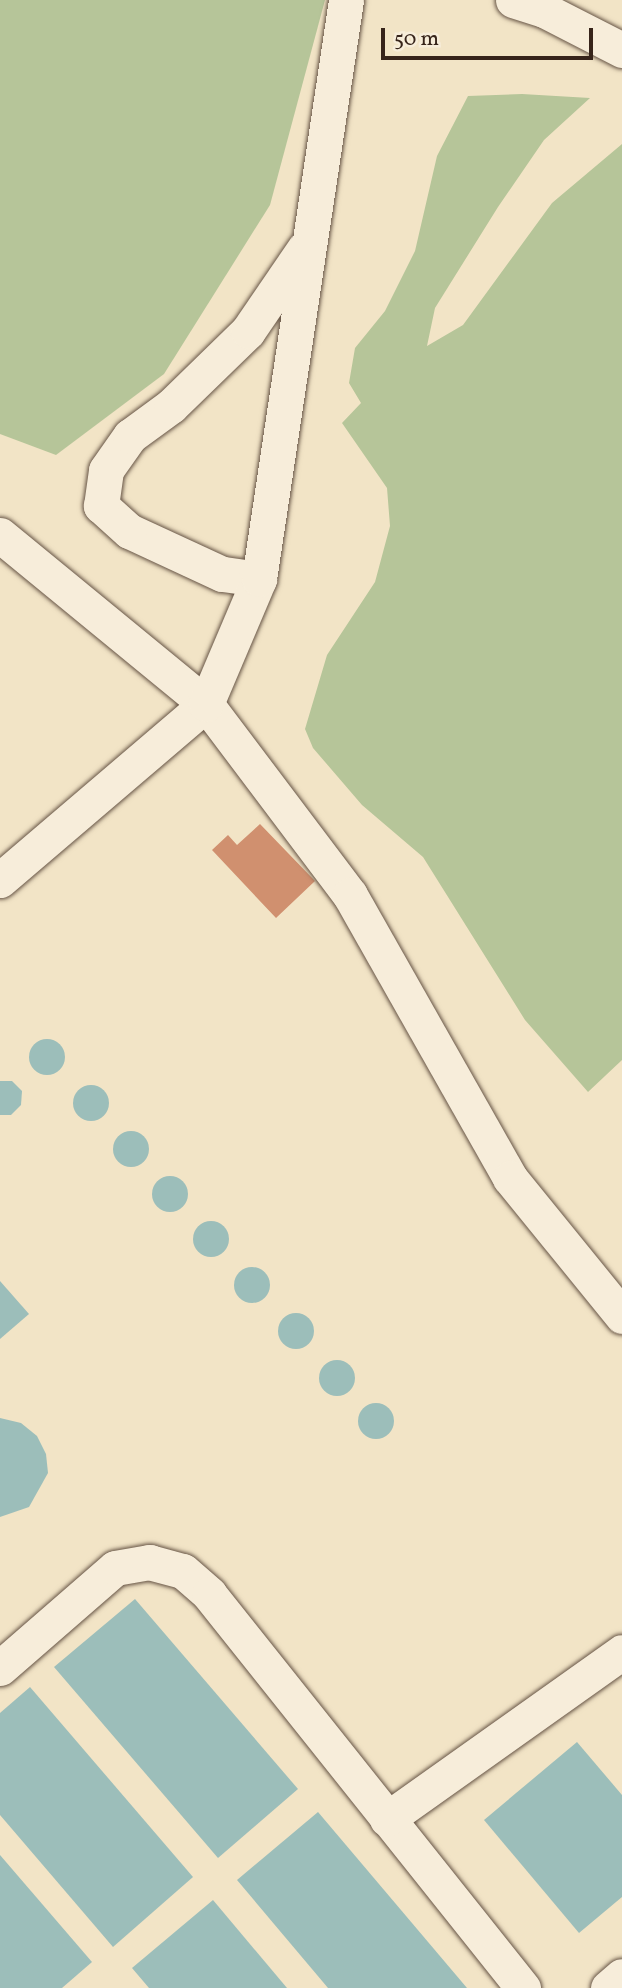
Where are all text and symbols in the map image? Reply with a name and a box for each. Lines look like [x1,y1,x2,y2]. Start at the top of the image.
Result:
scale bar [384,14,596,58]
text: 50 m [394,25,439,54]

